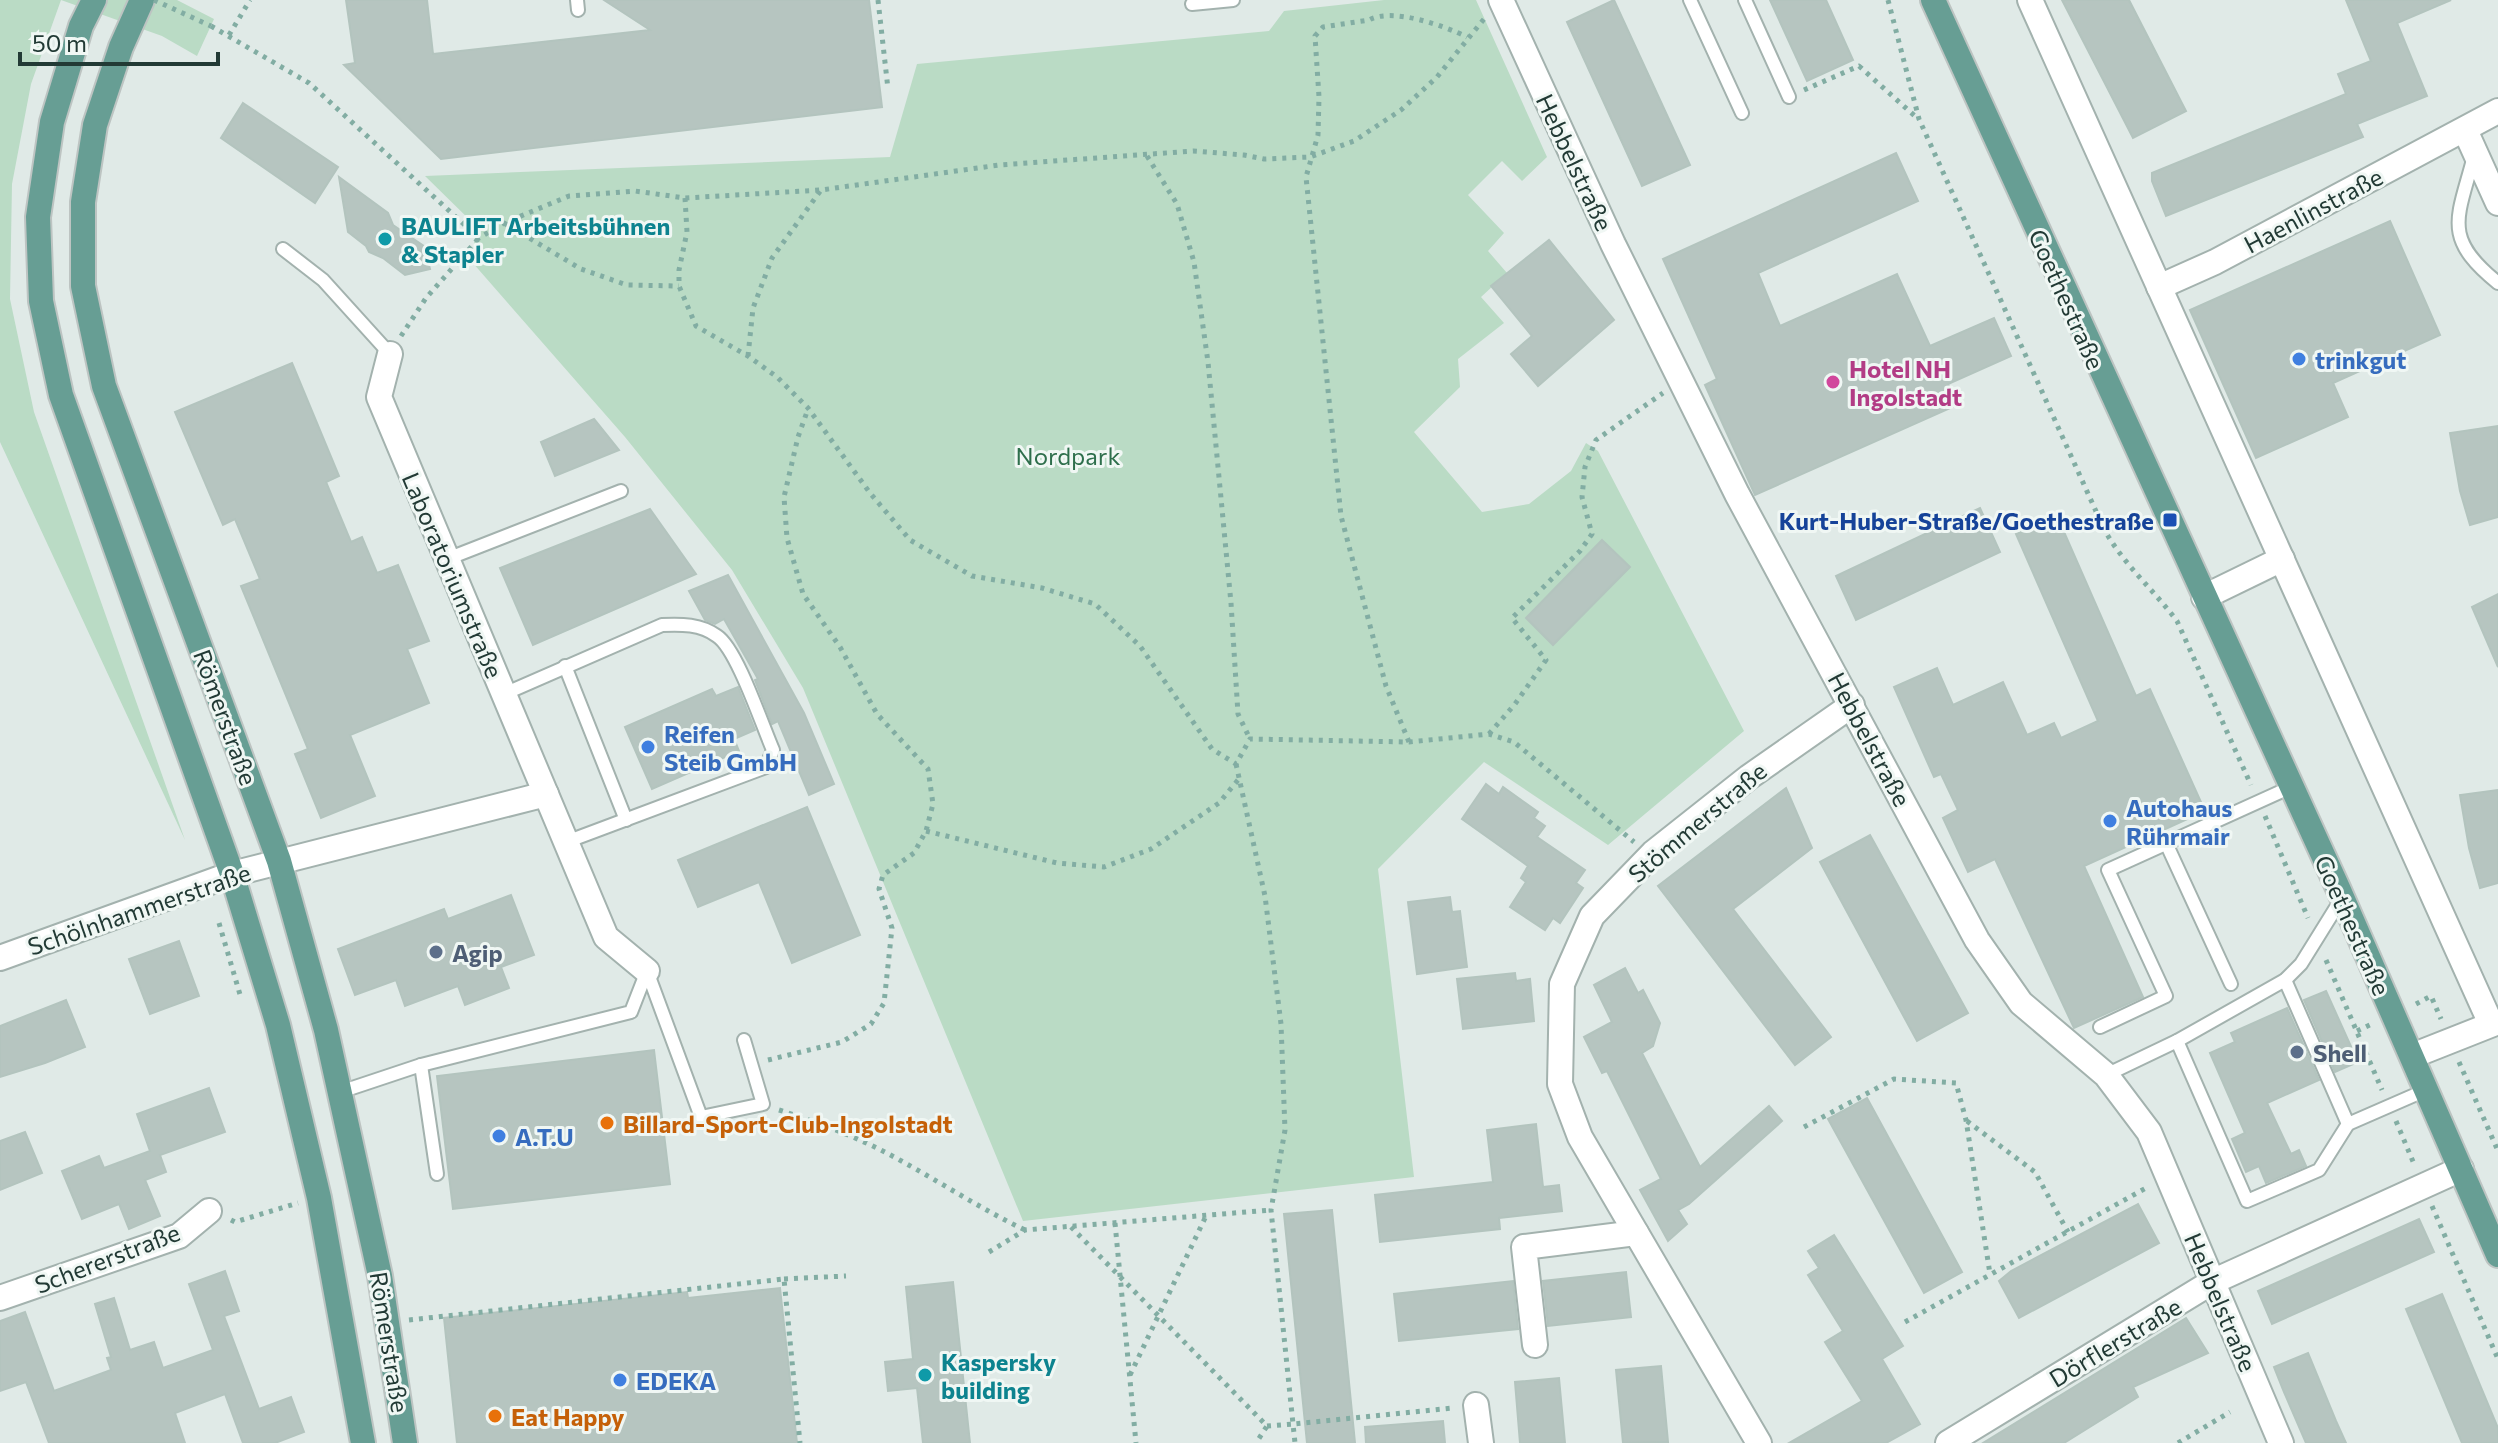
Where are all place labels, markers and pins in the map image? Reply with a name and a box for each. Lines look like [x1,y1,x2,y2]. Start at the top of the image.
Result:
place label: BAULIFT Arbeitsbühnen & Stapler [401,211,670,268]
marker: BAULIFT Arbeitsbühnen & Stapler [376,230,394,248]
place label: trinkgut [2315,345,2406,374]
marker: trinkgut [2290,350,2308,368]
place label: Hotel NH Ingolstadt [1849,354,1962,411]
marker: Hotel NH Ingolstadt [1824,373,1842,391]
place label: Kurt-Huber-Straße/Goethestraße [1779,506,2154,535]
marker: Kurt-Huber-Straße/Goethestraße [2161,511,2179,529]
place label: Reifen Steib GmbH [664,719,797,776]
marker: Reifen Steib GmbH [639,738,657,756]
place label: Autohaus Rührmair [2126,793,2233,850]
marker: Autohaus Rührmair [2101,812,2119,830]
place label: Agip [452,938,503,967]
marker: Agip [427,943,445,961]
place label: Shell [2313,1038,2367,1067]
marker: Shell [2288,1043,2306,1061]
place label: Billard-Sport-Club-Ingolstadt [623,1109,953,1138]
marker: Billard-Sport-Club-Ingolstadt [598,1114,616,1132]
place label: A.T.U [515,1122,574,1151]
marker: A.T.U [490,1127,508,1145]
place label: Kaspersky building [941,1347,1056,1404]
place label: EDEKA [636,1366,716,1395]
marker: Kaspersky building [916,1366,934,1384]
marker: EDEKA [611,1371,629,1389]
place label: Eat Happy [511,1402,625,1431]
marker: Eat Happy [486,1407,504,1425]

